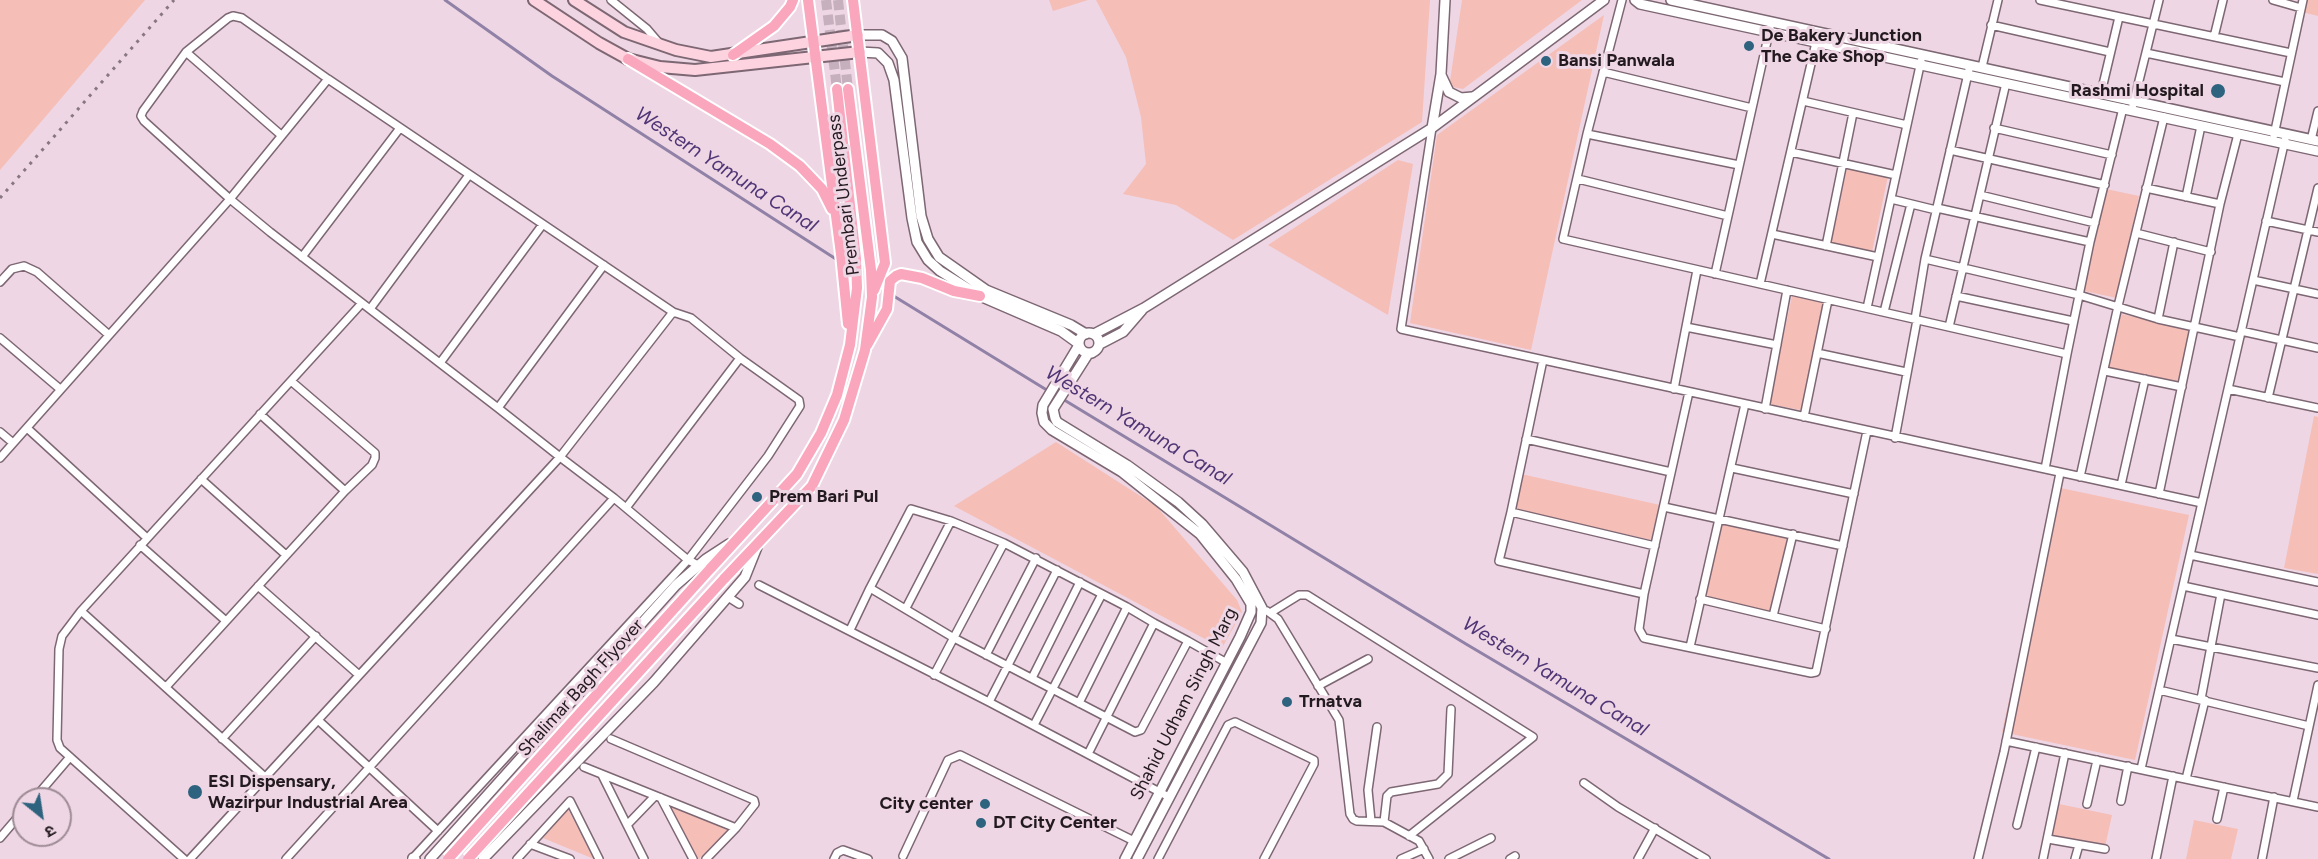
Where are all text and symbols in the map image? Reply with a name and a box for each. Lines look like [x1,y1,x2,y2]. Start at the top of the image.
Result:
place label: De Bakery Junction The Cake Shop [1761,25,1922,68]
marker: De Bakery Junction The Cake Shop [1742,39,1756,53]
place label: Bansi Panwala [1558,50,1675,72]
marker: Bansi Panwala [1539,54,1553,68]
place label: Rashmi Hospital [2070,80,2204,102]
marker: Rashmi Hospital [2209,82,2227,100]
water label: Western Yamuna Canal [630,102,822,238]
street label: Prembari Underpass [823,113,865,277]
water label: Western Yamuna Canal [1041,361,1235,491]
place label: Prem Bari Pul [769,486,878,508]
marker: Prem Bari Pul [750,490,764,504]
street label: Shahid Udham Singh Marg [1126,604,1242,804]
water label: Western Yamuna Canal [1458,612,1652,742]
street label: Shalimar Bagh Flyover [514,615,648,761]
place label: Trnatva [1299,691,1362,713]
marker: Trnatva [1280,695,1294,709]
place label: ESI Dispensary, Wazirpur Industrial Area [208,771,408,814]
marker: ESI Dispensary, Wazirpur Industrial Area [186,783,204,801]
north arrow [12,787,72,847]
place label: City center [879,793,973,815]
marker: City center [978,797,992,811]
place label: DT City Center [993,812,1117,834]
marker: DT City Center [974,816,988,830]
text: उ [41,821,59,842]

